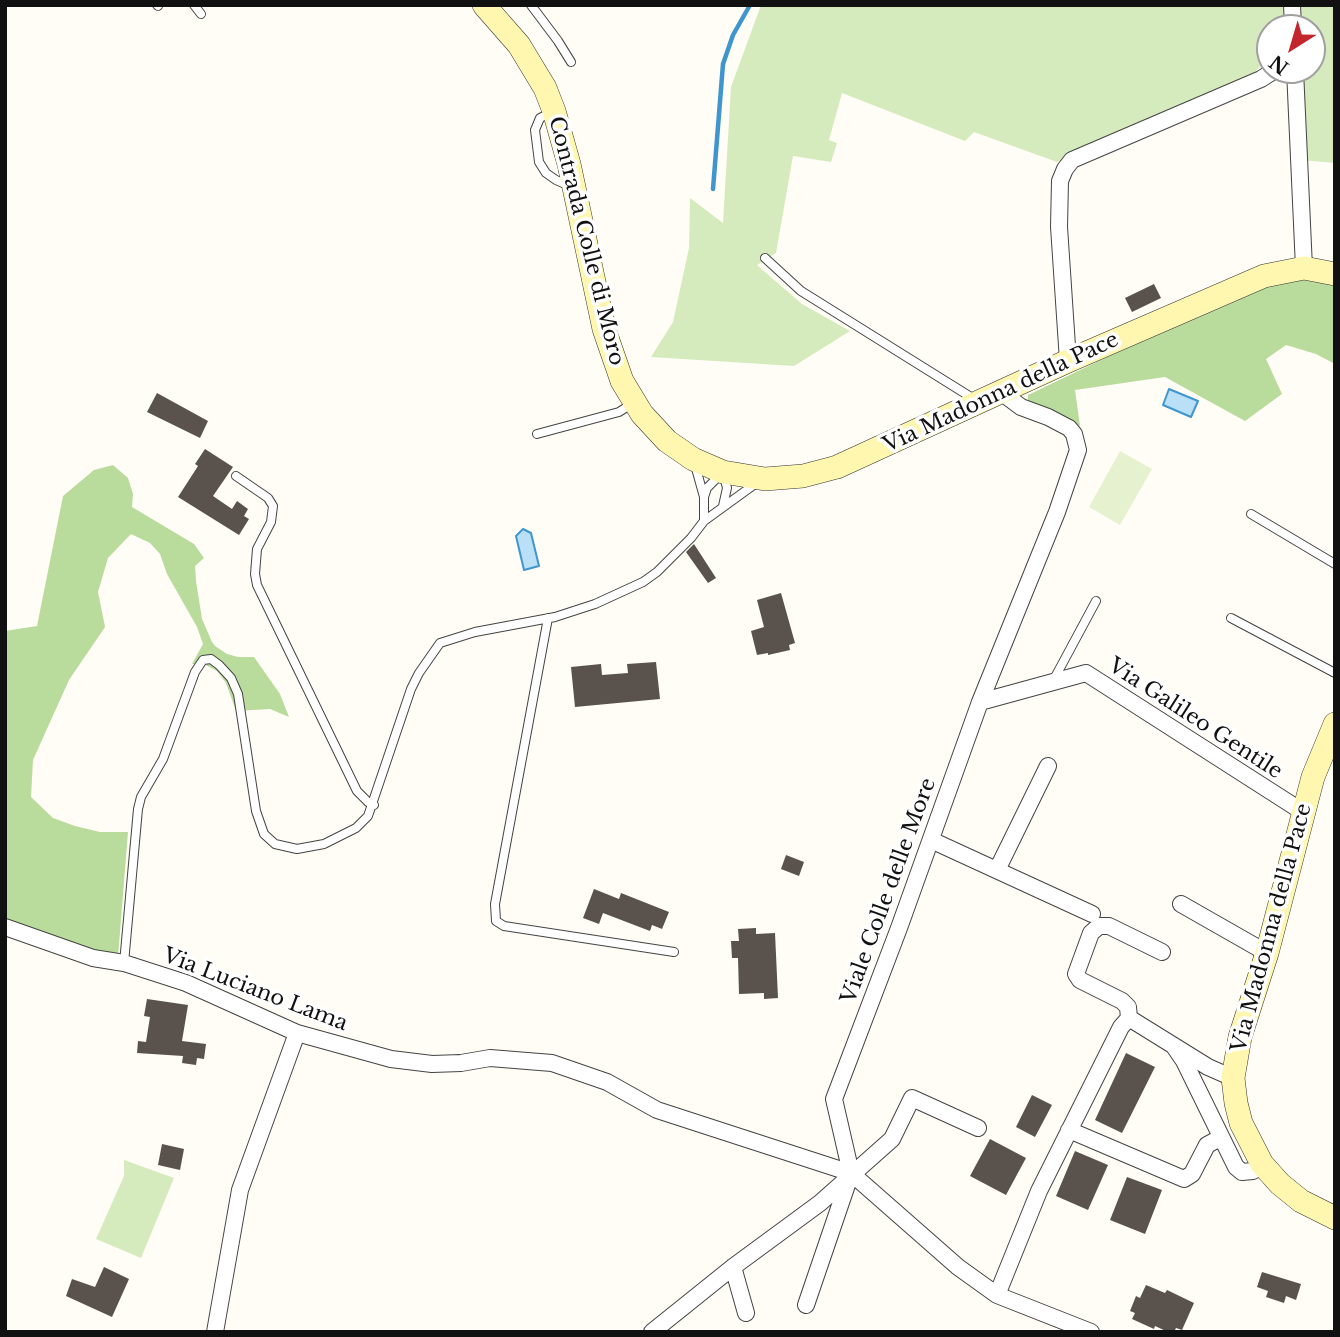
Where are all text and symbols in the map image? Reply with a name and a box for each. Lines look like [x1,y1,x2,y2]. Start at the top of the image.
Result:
north arrow [1256,14,1326,84]
text: N [1265,50,1293,79]
street label: Contrada Colle di Moro [543,114,629,368]
street label: Via Madonna della Pace [879,327,1123,459]
street label: Via Galileo Gentile [1103,653,1287,785]
street label: Viale Colle delle More [836,775,942,1007]
street label: Via Madonna della Pace [1227,801,1317,1055]
street label: Via Luciano Lama [159,943,351,1037]

